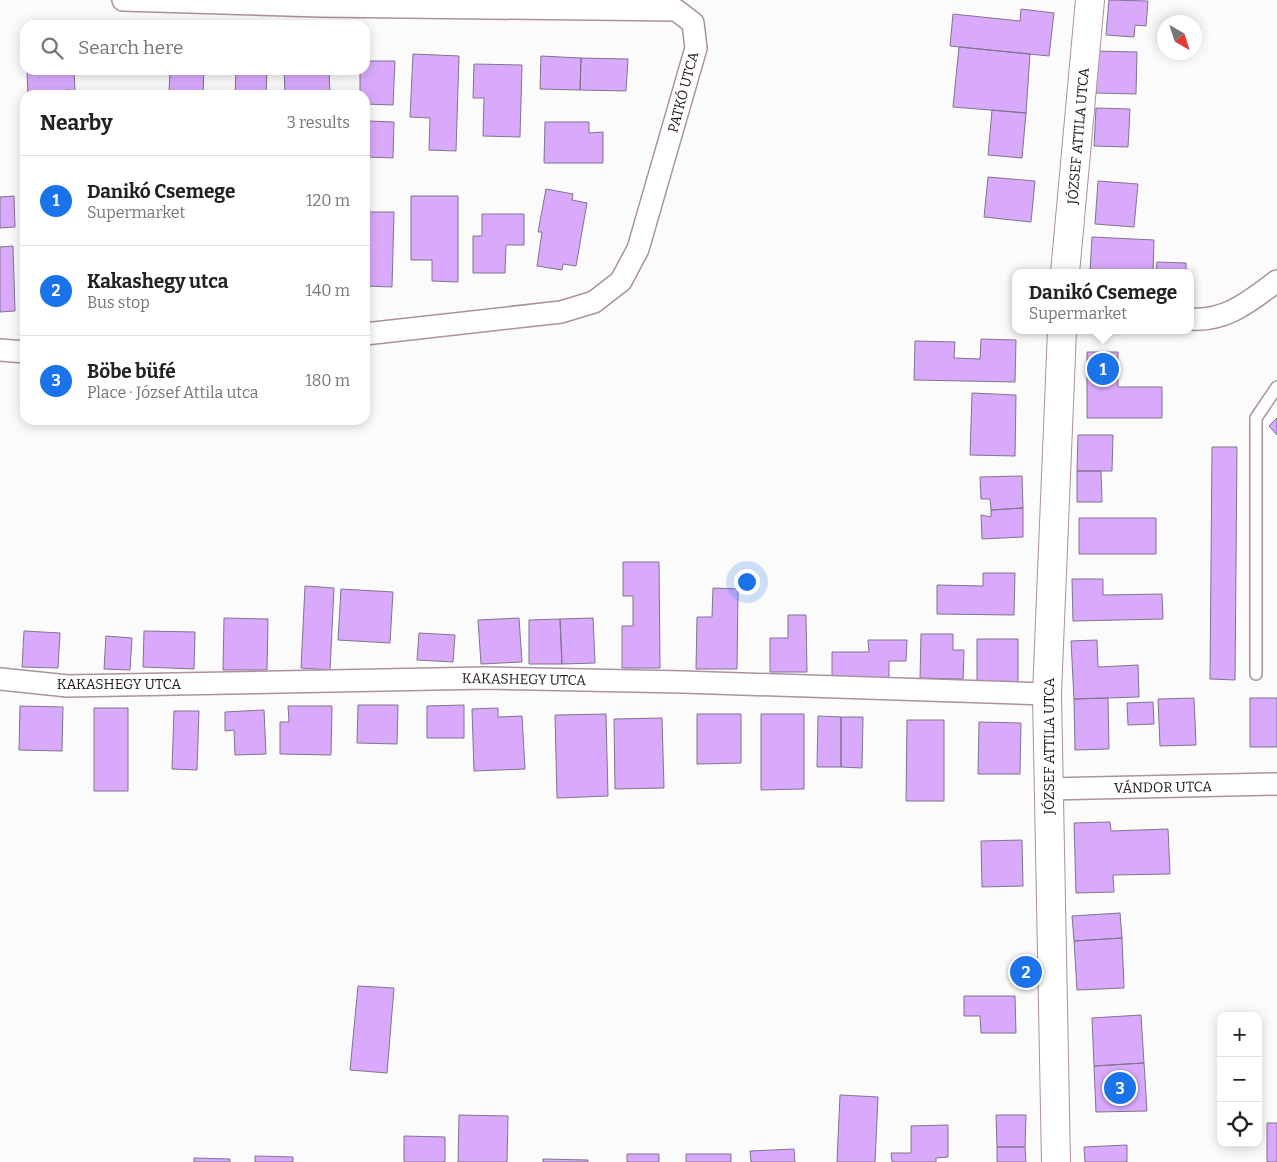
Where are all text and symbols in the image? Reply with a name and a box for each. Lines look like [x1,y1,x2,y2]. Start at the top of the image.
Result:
north arrow [1157,15,1202,60]
search box [20,20,370,75]
icon: search [38,34,66,62]
text: Search here [78,36,183,59]
street label: PATKÓ UTCA [664,49,702,135]
street label: JÓZSEF ATTILA UTCA [1063,67,1093,206]
text: Nearby [40,110,113,136]
text: 3 results [287,113,350,132]
text: Danikó Csemege [87,180,235,203]
text: 1 [53,191,59,210]
text: 120 m [306,191,350,210]
text: Supermarket [87,203,185,222]
popup [1012,269,1194,334]
text: Kakashegy utca [87,270,228,293]
text: 2 [51,281,61,300]
text: 140 m [305,281,350,300]
text: Danikó Csemege [1029,281,1177,304]
text: Bus stop [87,293,150,312]
text: Supermarket [1029,304,1127,323]
pin: 1 [1087,350,1119,388]
text: Böbe büfé [87,360,176,383]
text: 3 [51,371,61,390]
text: 180 m [305,371,350,390]
text: Place · József Attila utca [87,383,259,402]
your location [734,569,760,595]
street label: KAKASHEGY UTCA [462,670,586,689]
street label: KAKASHEGY UTCA [57,676,181,693]
street label: JÓZSEF ATTILA UTCA [1040,677,1058,816]
street label: VÁNDOR UTCA [1114,777,1212,797]
pin: 2 [1010,953,1042,991]
map controls [1217,1012,1262,1147]
button: + [1217,1012,1262,1057]
button: − [1217,1057,1262,1102]
pin: 3 [1104,1069,1136,1107]
button: locate [1217,1102,1262,1147]

